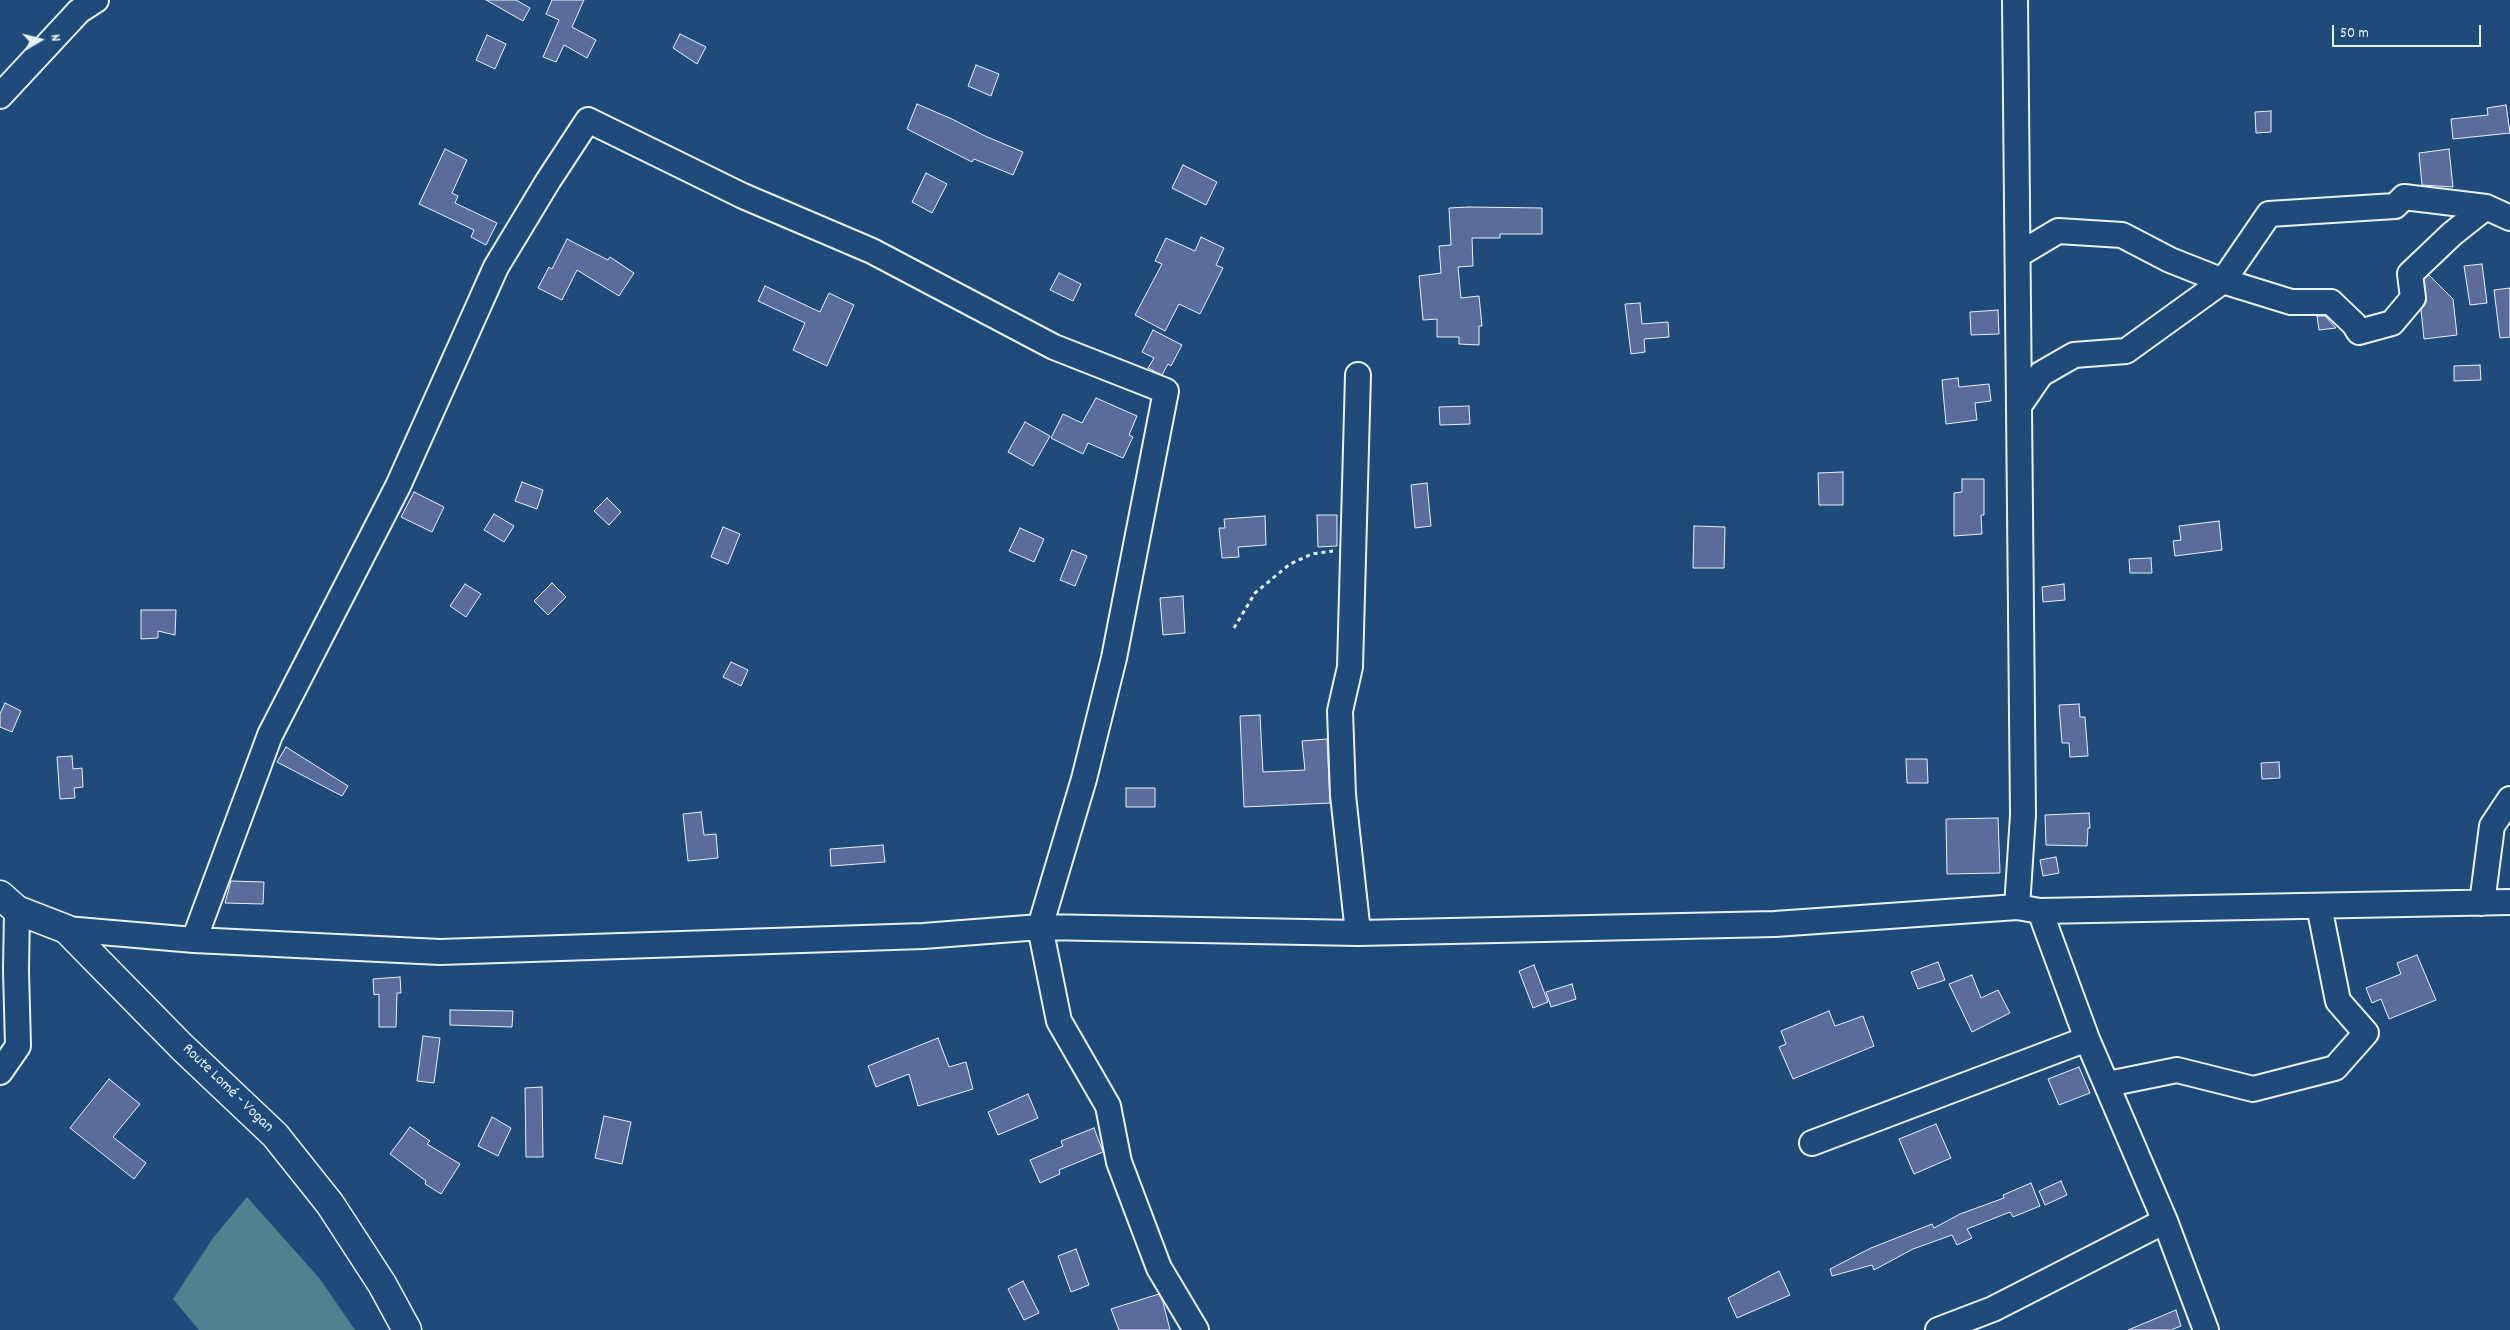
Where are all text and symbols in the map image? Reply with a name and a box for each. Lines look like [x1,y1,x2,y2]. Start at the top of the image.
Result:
north arrow [15,15,65,65]
scale bar [2335,15,2484,47]
text: 50 m [2340,23,2369,45]
text: N [44,33,65,43]
street label: Route Lomé - Vogan [177,1041,277,1137]

